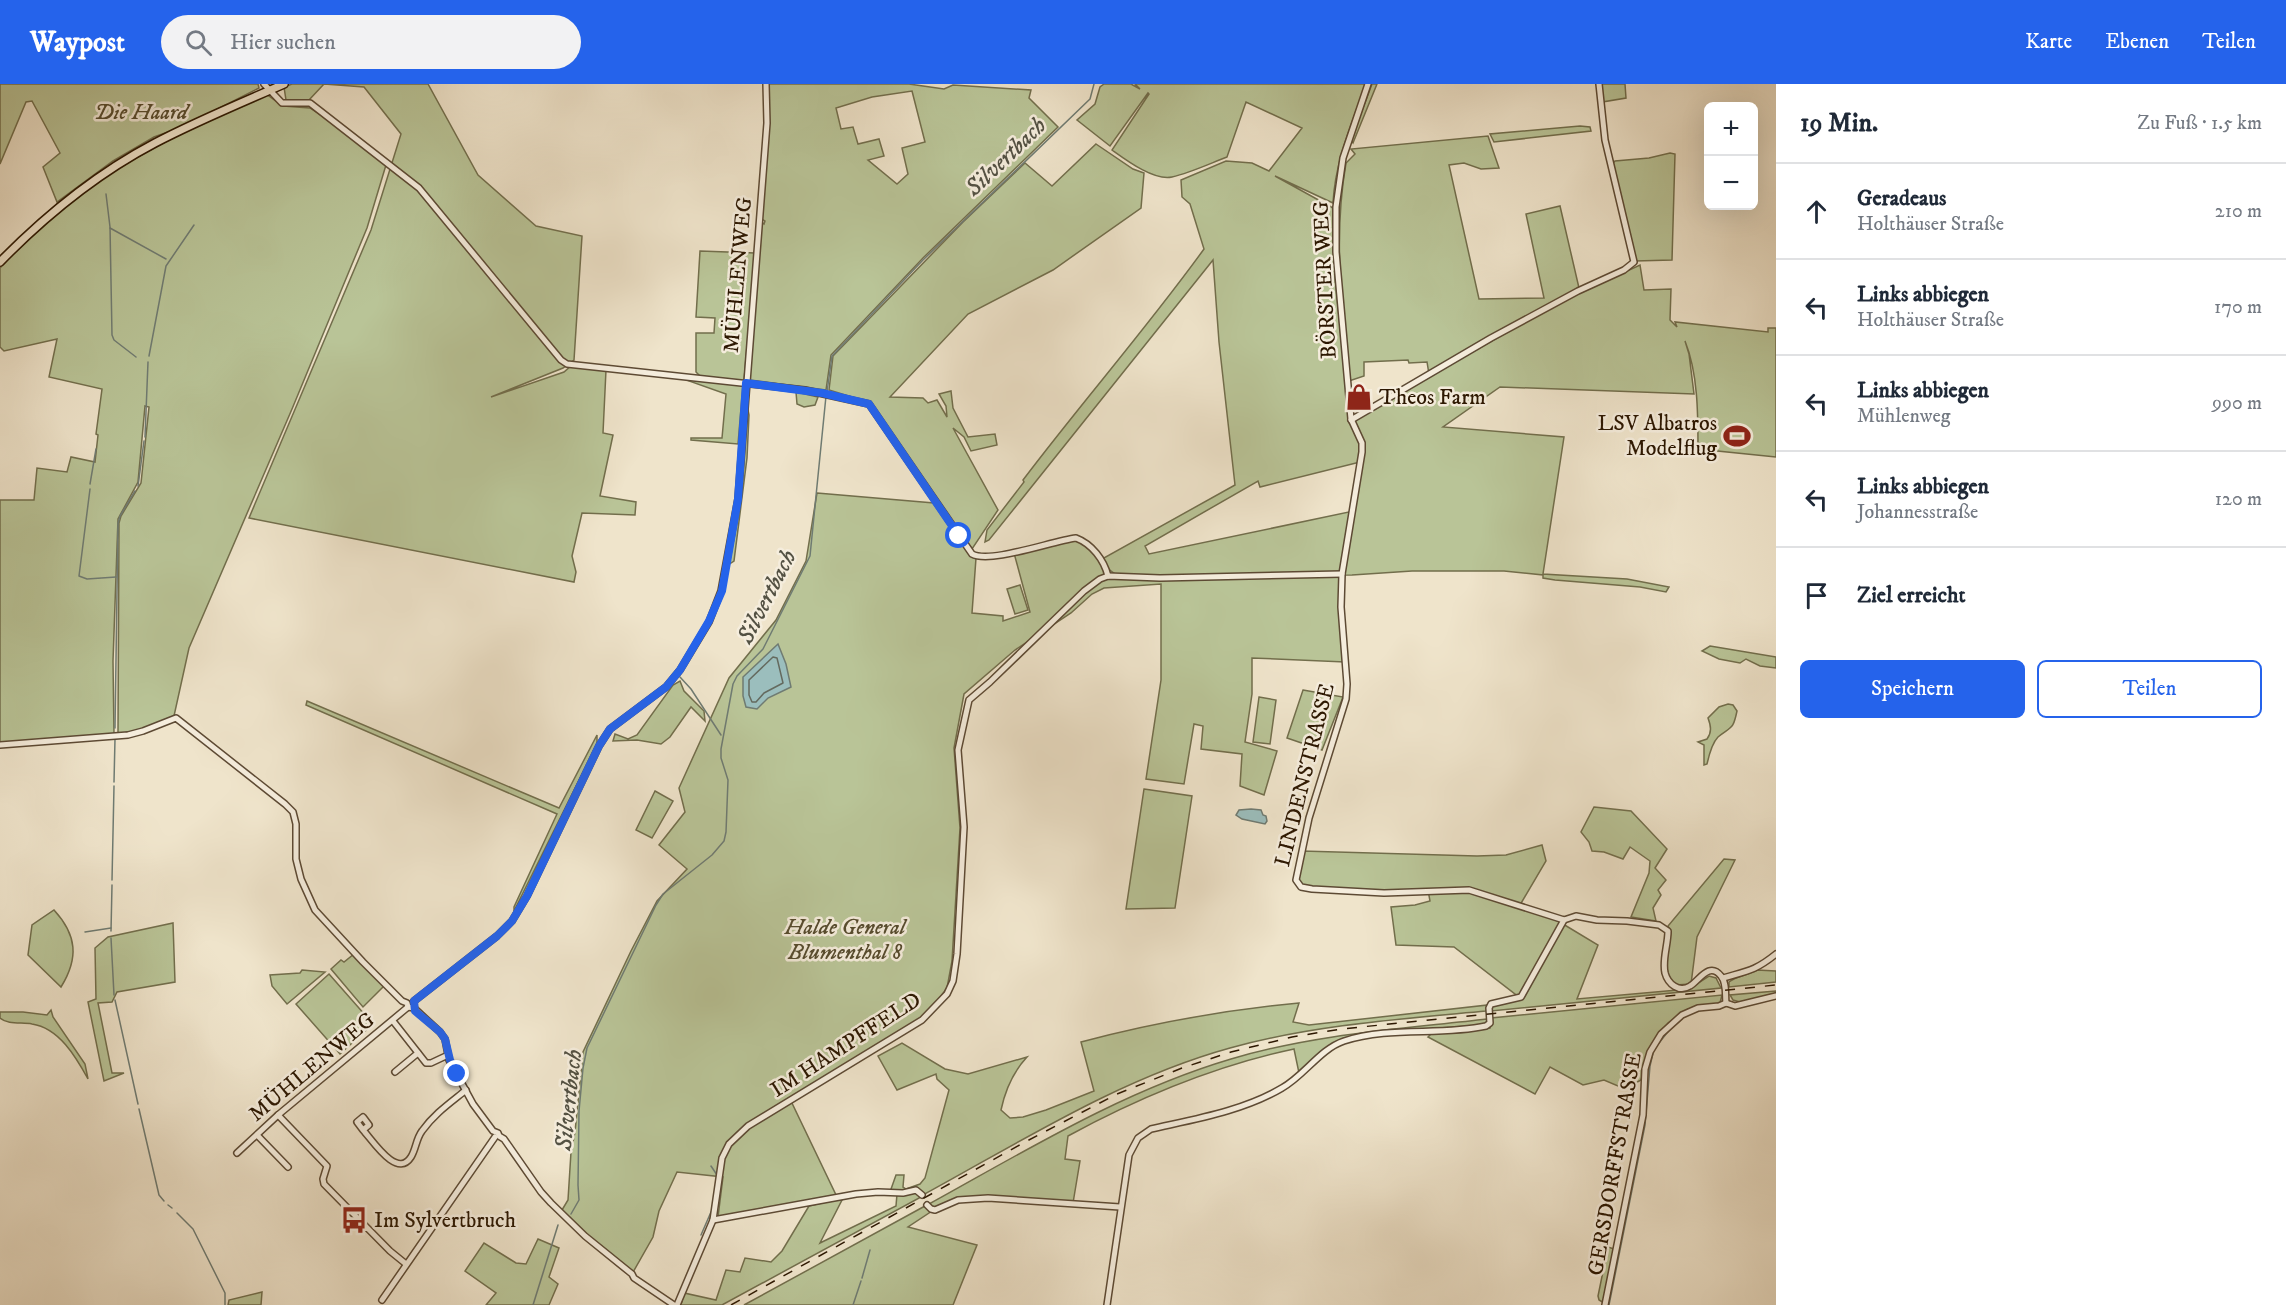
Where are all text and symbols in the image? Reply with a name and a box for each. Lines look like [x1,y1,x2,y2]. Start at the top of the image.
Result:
search box [161,15,581,69]
text: Waypost [30,25,125,60]
icon: search [182,26,215,59]
text: Hier suchen [230,29,336,56]
text: Karte [2025,29,2072,55]
text: Ebenen [2105,29,2169,55]
text: Teilen [2202,29,2256,55]
park label: Die Haard [94,99,191,126]
map controls [1704,102,1758,210]
button: + [1704,102,1758,156]
text: 19 Min. [1800,107,1878,140]
water label: Silvertbach [958,111,1053,204]
text: Zu Fuß · 1.5 km [2137,111,2262,136]
button: − [1704,156,1758,210]
text: Geradeaus [1857,185,1946,212]
icon: ahead [1800,195,1833,228]
street label: MÜHLENWEG [718,196,758,354]
text: 210 m [2215,199,2262,224]
street label: BÖRSTER WEG [1307,200,1343,360]
text: Holthäuser Straße [1857,212,2004,237]
text: Links abbiegen [1857,281,1989,308]
icon: left [1800,291,1833,324]
text: 170 m [2214,295,2262,320]
text: Holthäuser Straße [1857,308,2004,333]
text: Links abbiegen [1857,377,1989,404]
shop icon: Theos Farm [1344,382,1374,412]
place label: Theos Farm [1379,384,1486,411]
icon: left [1800,387,1833,420]
text: 990 m [2212,391,2262,416]
text: Mühlenweg [1857,404,1951,429]
place label: LSV Albatros Modelflug [1597,410,1717,462]
sports icon: LSV Albatros Modelflug [1722,421,1752,451]
text: Links abbiegen [1857,473,1989,500]
icon: left [1800,483,1833,516]
text: 120 m [2215,487,2262,512]
text: Johannesstraße [1857,500,1978,525]
route start [945,522,971,548]
water label: Silvertbach [730,545,803,650]
icon: arrive [1800,579,1833,612]
text: Ziel erreicht [1857,582,1965,609]
button: Speichern [1800,660,2025,718]
button: Teilen [2037,660,2262,718]
street label: LINDENSTRASSE [1269,680,1341,870]
park label: Halde General Blumenthal 8 [783,914,908,966]
street label: IM HAMPFFELD [766,986,926,1104]
street label: MÜHLENWEG [243,1006,381,1128]
water label: Silvertbach [549,1048,589,1153]
street label: GERSDORFFSTRASSE [1582,1050,1648,1278]
route end [443,1060,469,1086]
bus stop icon: Im Sylvertbruch [339,1205,369,1235]
place label: Im Sylvertbruch [374,1207,517,1234]

